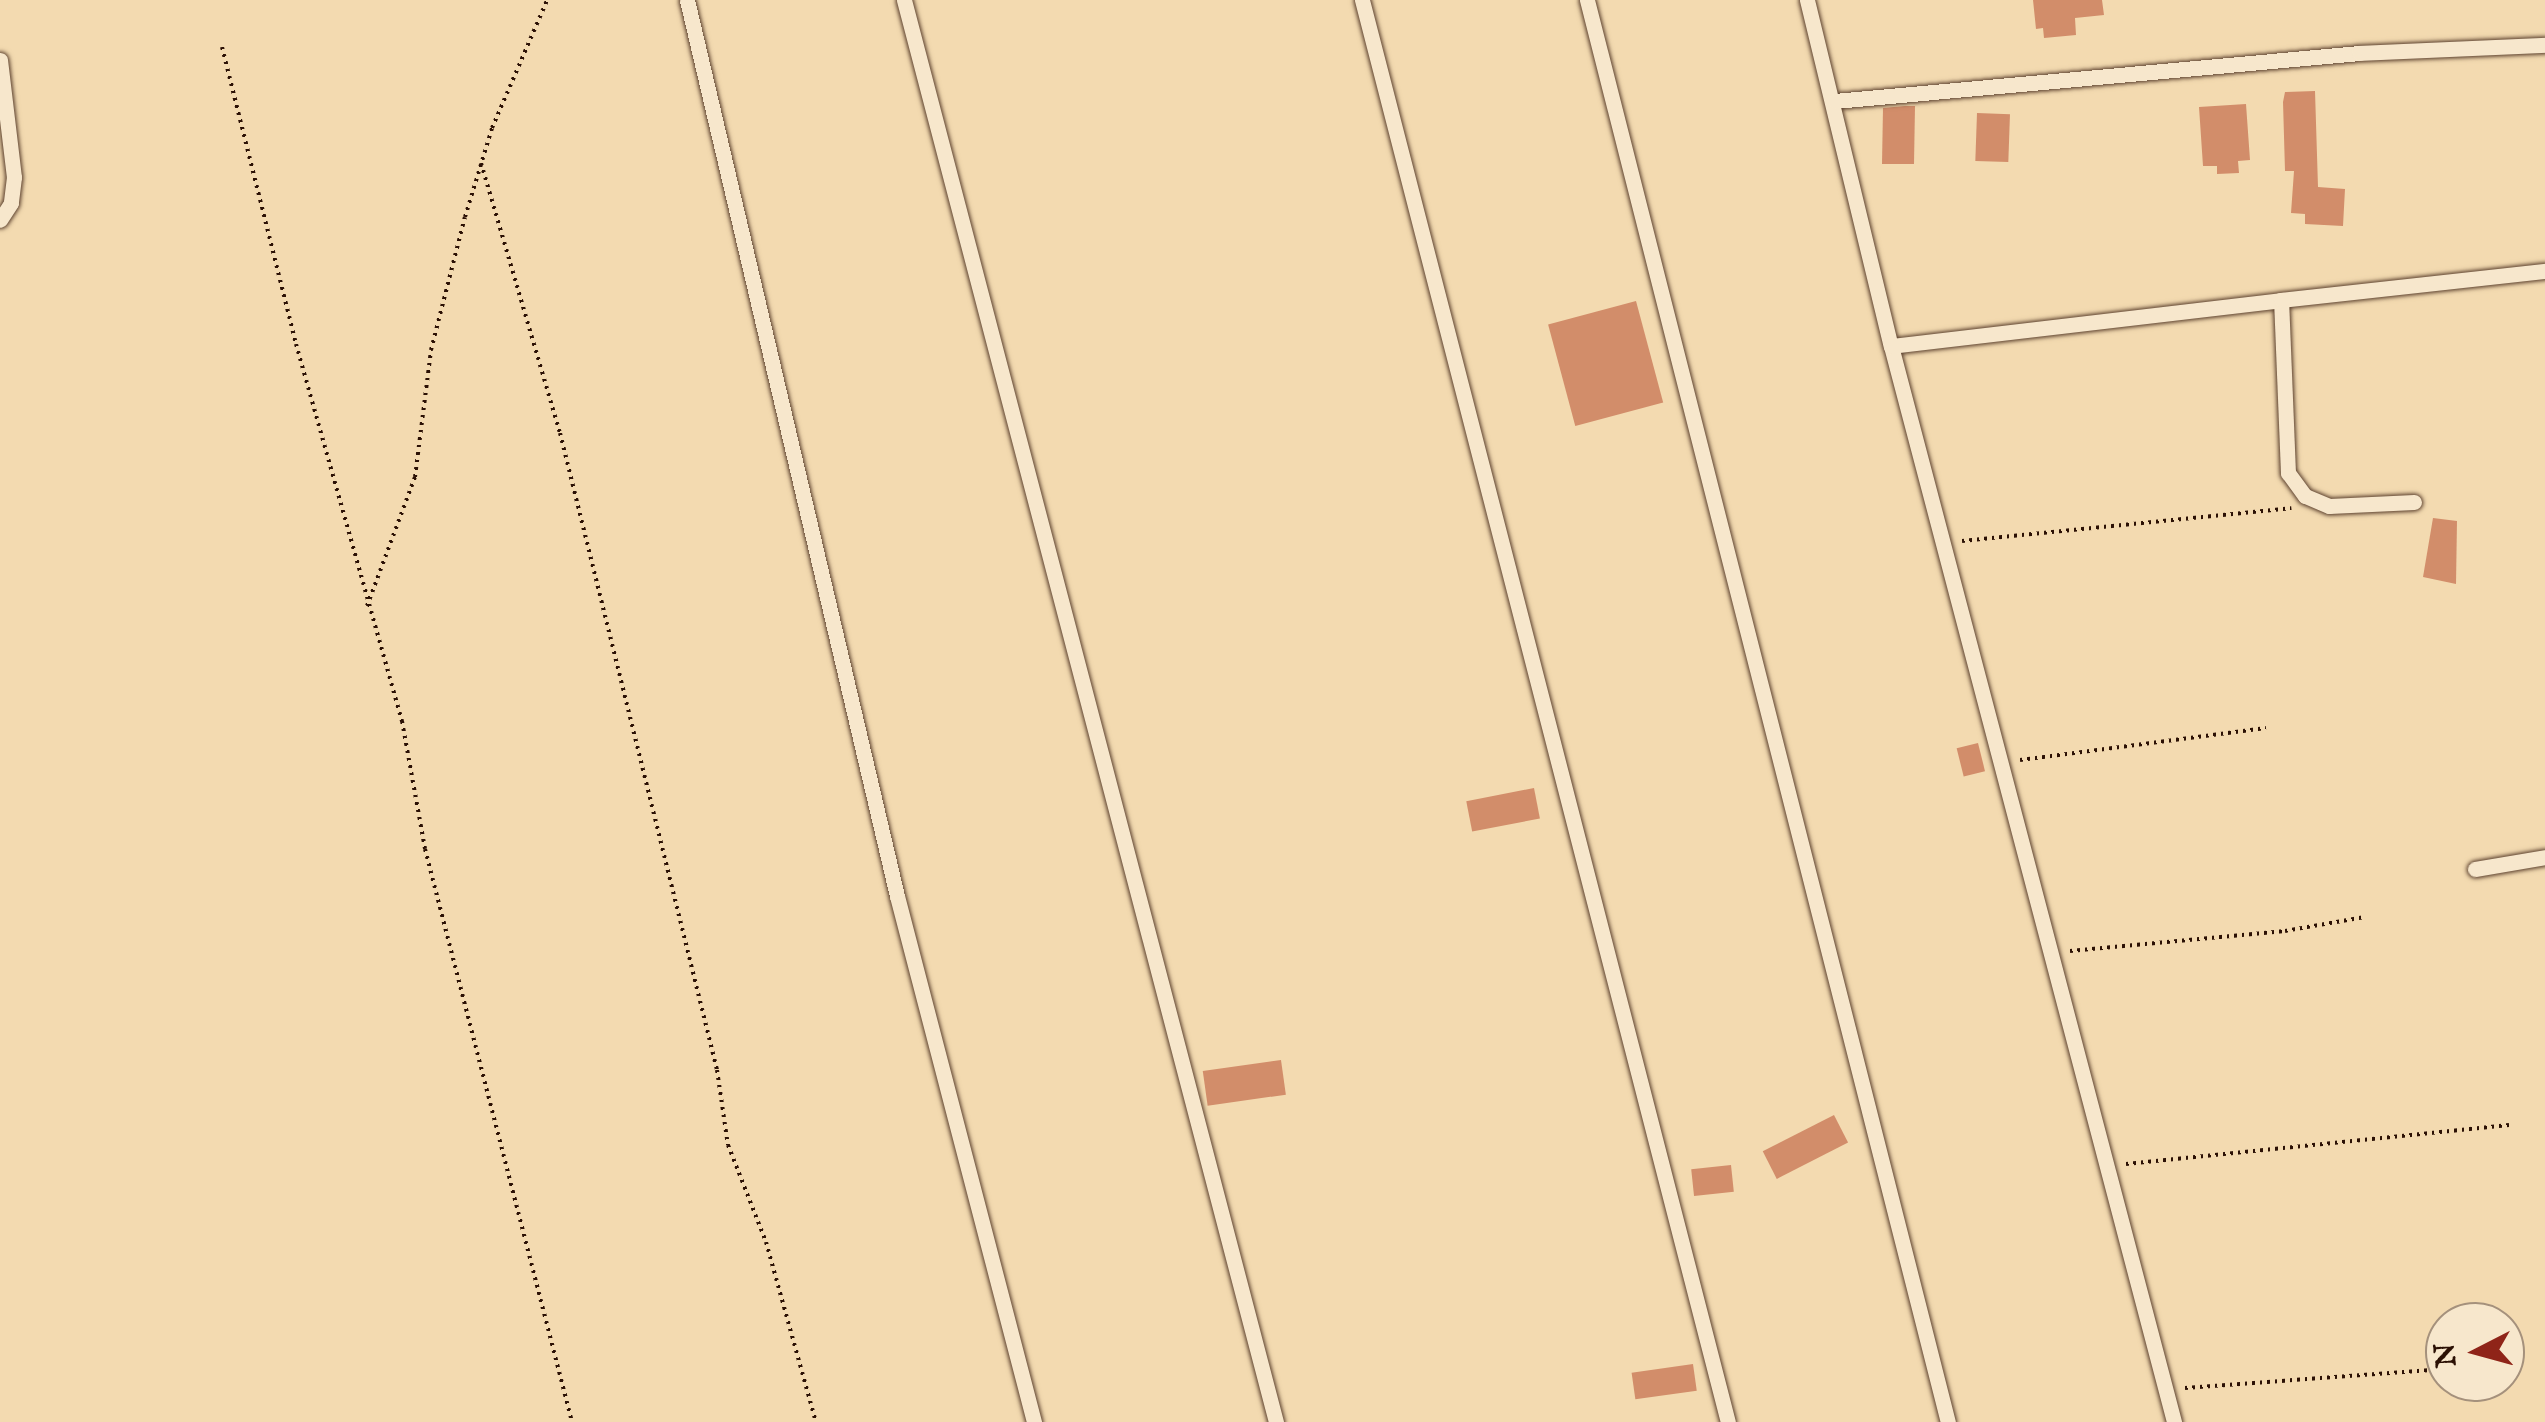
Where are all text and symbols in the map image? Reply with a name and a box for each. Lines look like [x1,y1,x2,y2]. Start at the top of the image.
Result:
north arrow [2425,1302,2525,1402]
text: N [2428,1341,2465,1369]

